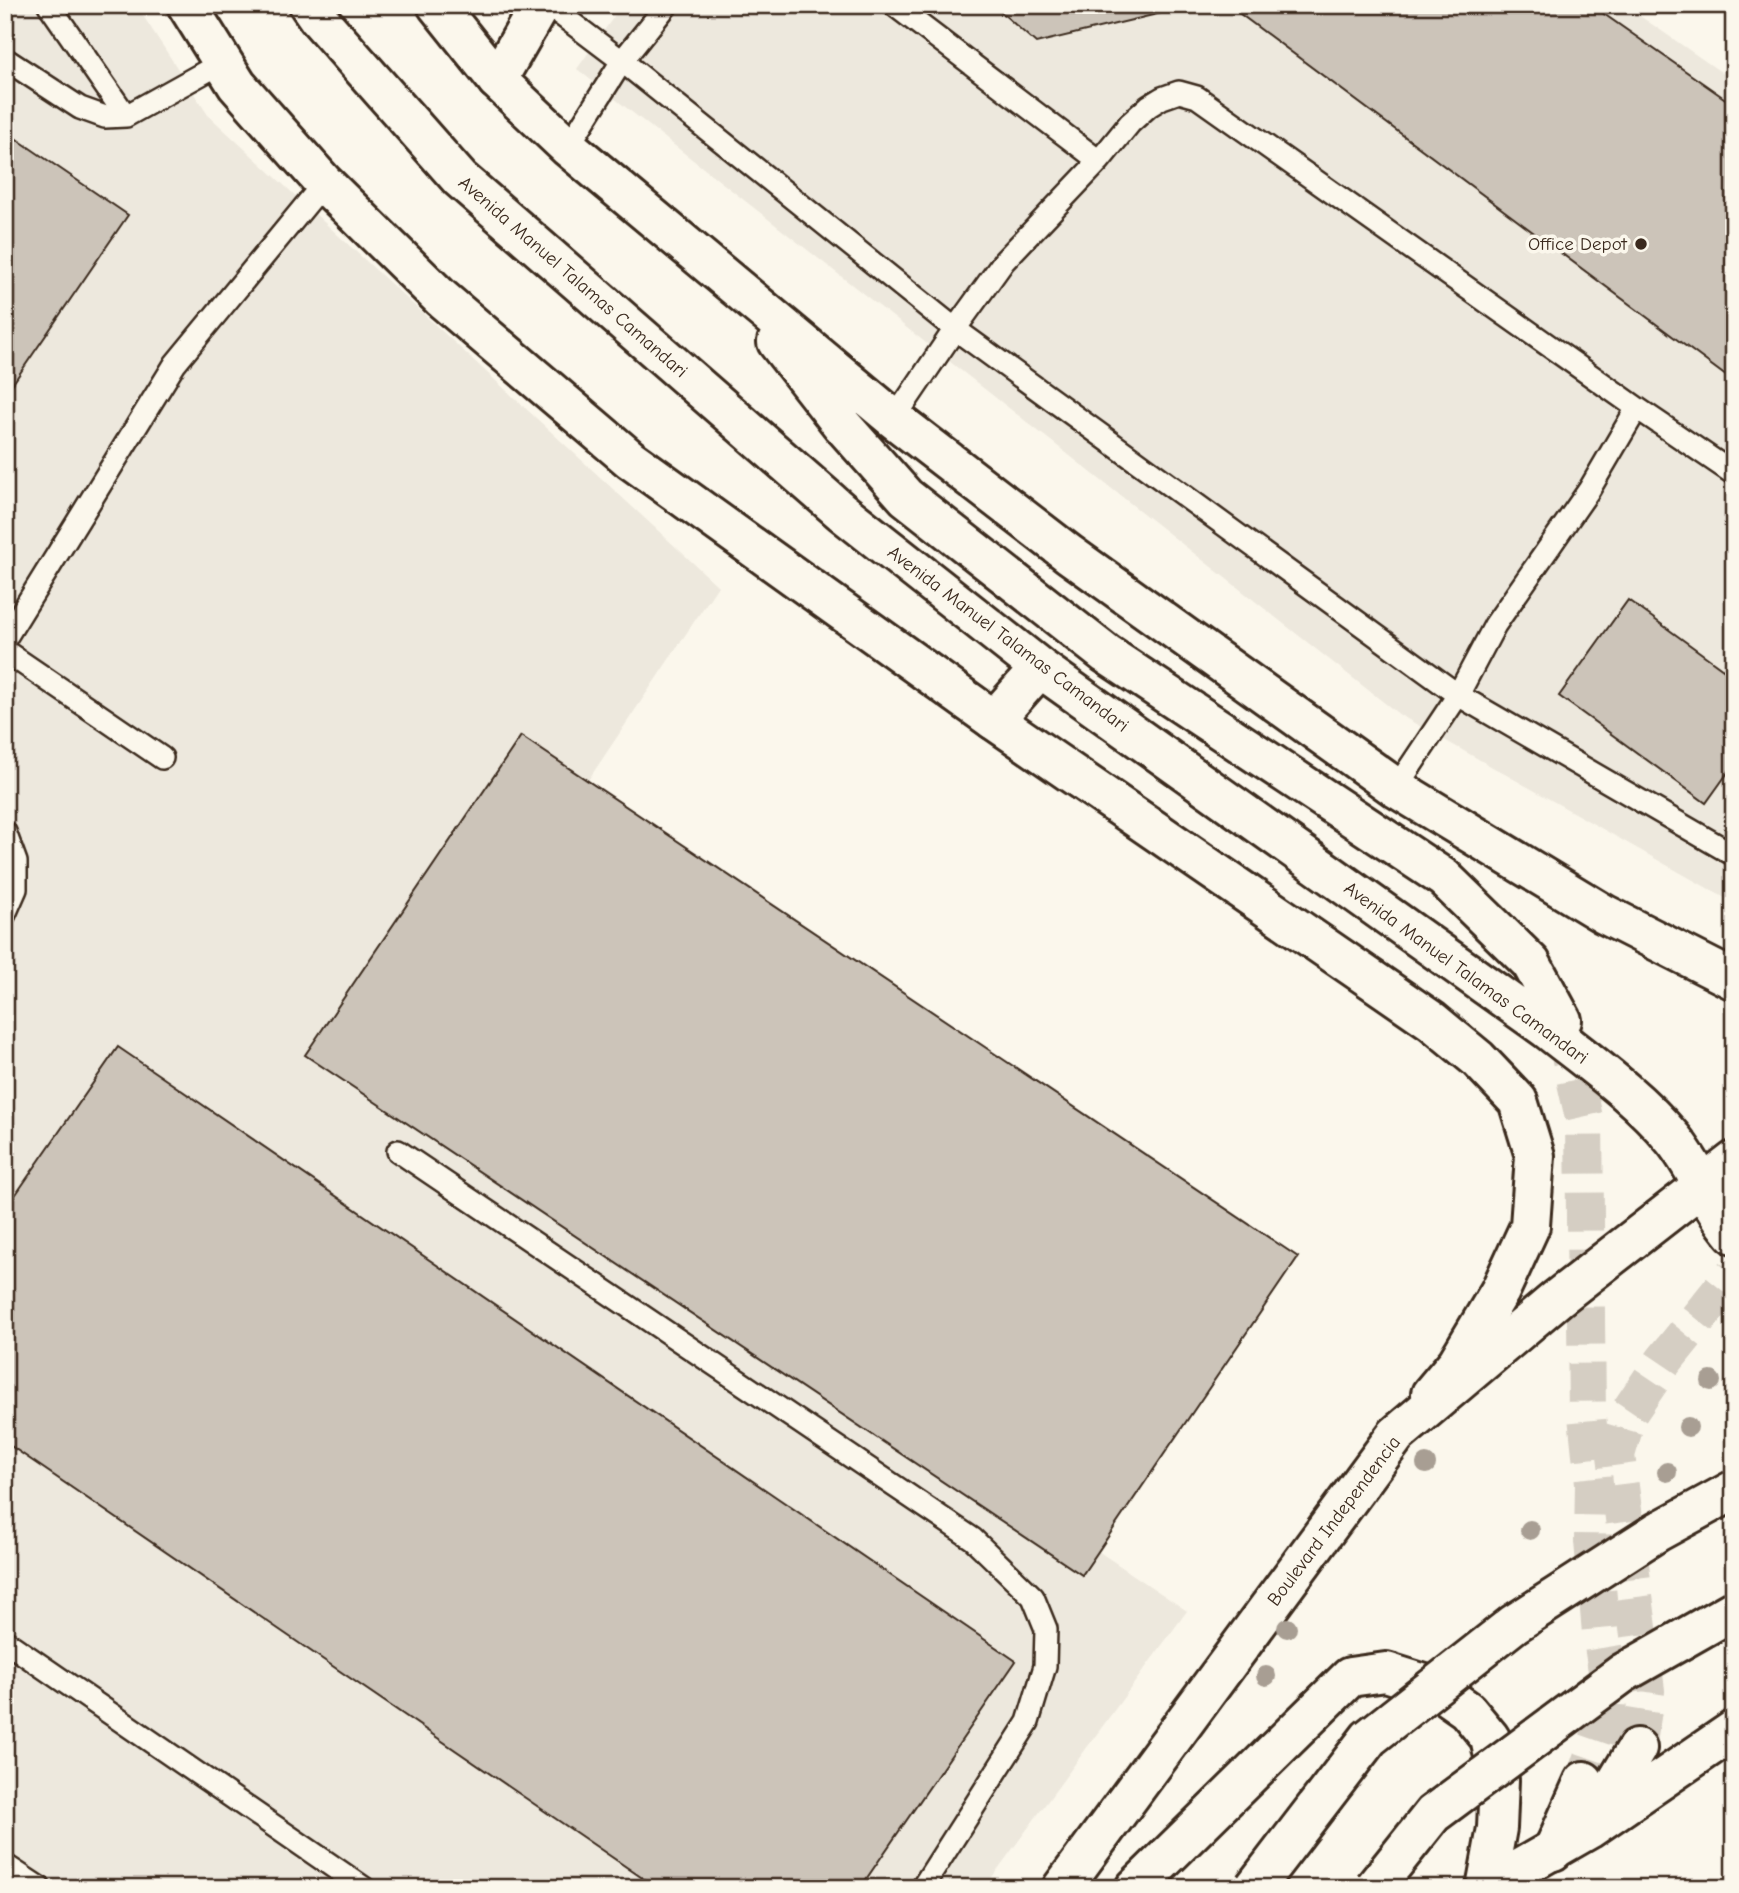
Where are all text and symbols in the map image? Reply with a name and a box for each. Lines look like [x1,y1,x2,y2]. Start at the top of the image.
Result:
street label: Avenida Manuel Talamas Camandari [454,172,692,382]
place label: Office Depot [1528,233,1628,255]
marker: Office Depot [1633,236,1649,252]
street label: Avenida Manuel Talamas Camandari [883,541,1133,737]
street label: Avenida Manuel Talamas Camandari [1340,877,1592,1069]
street label: Boulevard Independencia [1263,1432,1405,1610]

